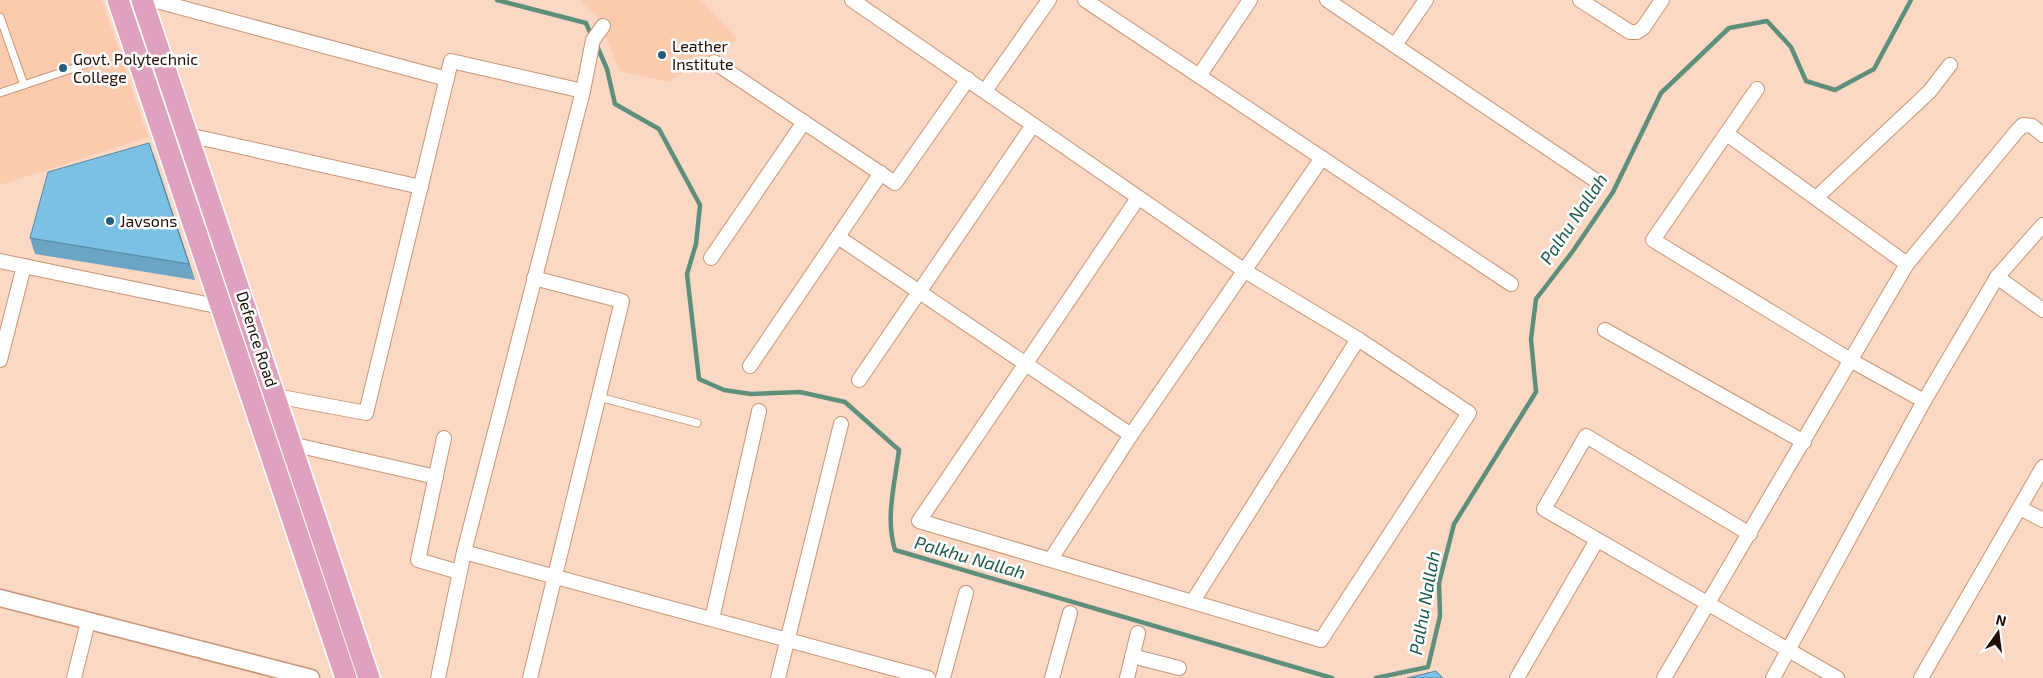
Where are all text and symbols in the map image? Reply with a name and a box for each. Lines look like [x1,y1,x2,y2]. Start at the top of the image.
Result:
place label: Leather Institute [672,36,734,73]
place label: Govt. Polytechnic College [73,49,198,86]
marker: Leather Institute [656,49,668,61]
marker: Govt. Polytechnic College [57,62,69,74]
water label: Palhu Nallah [1535,169,1612,268]
place label: Javsons [120,211,177,230]
marker: Javsons [104,215,116,227]
street label: Defence Road [233,288,282,389]
water label: Palkhu Nallah [912,531,1028,583]
water label: Palhu Nallah [1404,549,1444,656]
north arrow [1973,608,2023,658]
text: N [1994,610,2008,629]

